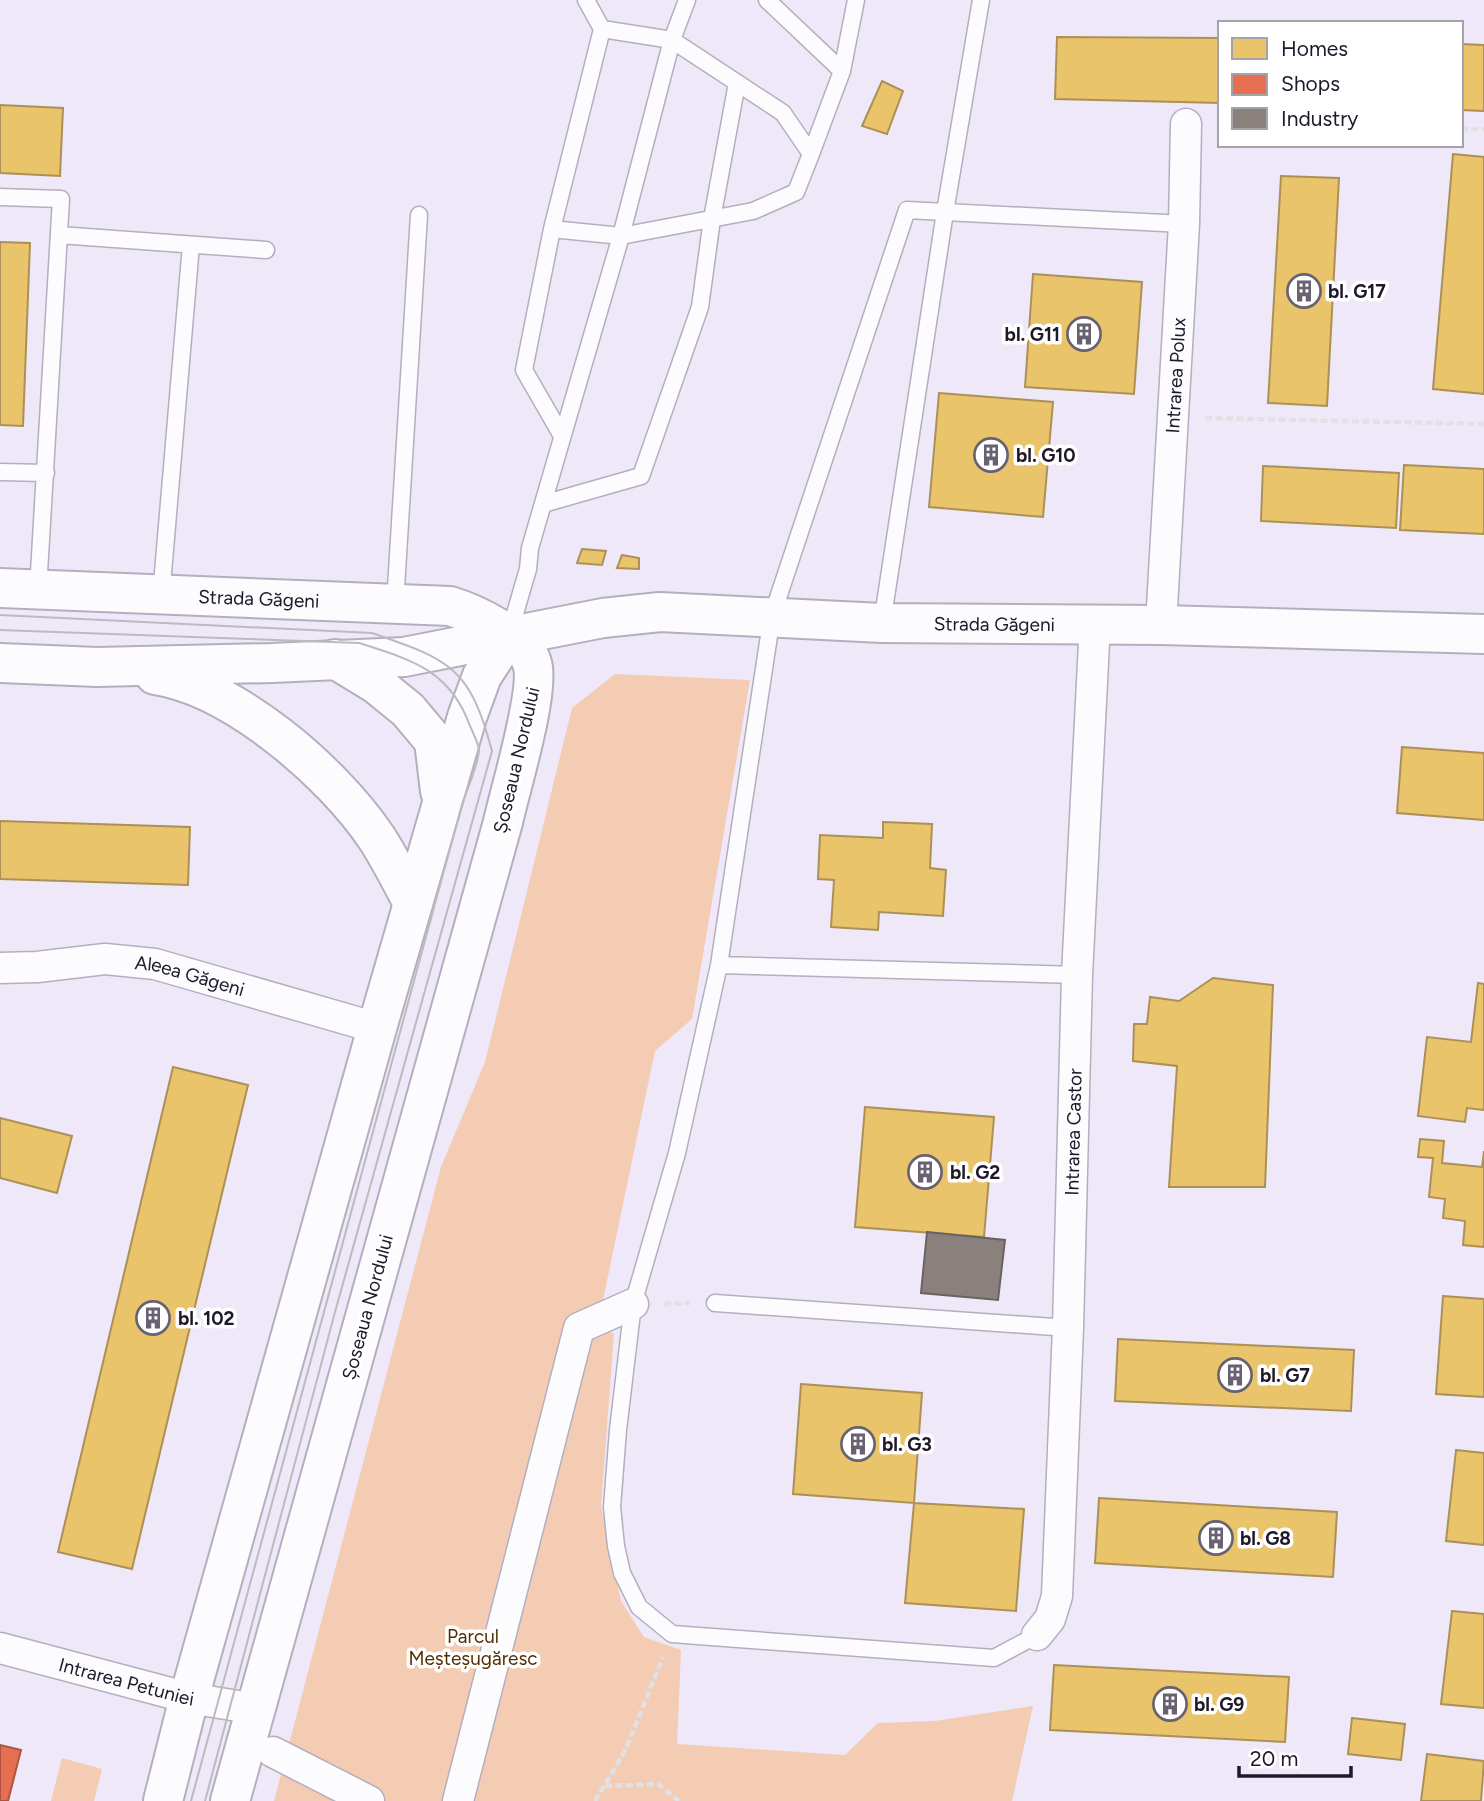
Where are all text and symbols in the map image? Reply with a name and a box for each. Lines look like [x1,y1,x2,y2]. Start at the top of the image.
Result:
legend [1218,21,1463,147]
text: Homes [1281,36,1348,61]
text: Shops [1281,71,1340,96]
text: Industry [1281,106,1358,131]
building icon: bl. G17 [1285,272,1323,310]
place label: bl. G17 [1328,280,1386,303]
building icon: bl. G11 [1065,315,1103,353]
street label: Intrarea Polux [1161,317,1191,434]
place label: bl. G11 [1005,323,1060,346]
building icon: bl. G10 [972,436,1010,474]
place label: bl. G10 [1016,444,1076,467]
street label: Strada Găgeni [198,585,320,613]
street label: Strada Găgeni [934,612,1055,636]
street label: Șoseaua Nordului [488,685,545,836]
street label: Aleea Găgeni [134,951,247,1001]
street label: Intrarea Castor [1060,1068,1087,1196]
building icon: bl. G2 [906,1153,944,1191]
place label: bl. G2 [950,1161,1000,1184]
street label: Șoseaua Nordului [337,1232,398,1382]
building icon: bl. 102 [134,1299,172,1337]
place label: bl. 102 [178,1307,235,1330]
building icon: bl. G7 [1216,1356,1254,1394]
place label: bl. G7 [1260,1364,1310,1387]
building icon: bl. G3 [839,1425,877,1463]
place label: bl. G3 [882,1433,932,1456]
building icon: bl. G8 [1197,1519,1235,1557]
place label: bl. G8 [1240,1527,1291,1550]
park label: Parcul Meșteșugăresc [408,1625,538,1670]
street label: Intrarea Petuniei [56,1653,196,1711]
building icon: bl. G9 [1151,1685,1189,1723]
place label: bl. G9 [1194,1693,1244,1716]
scale bar [1239,1734,1351,1778]
text: 20 m [1250,1746,1298,1771]

